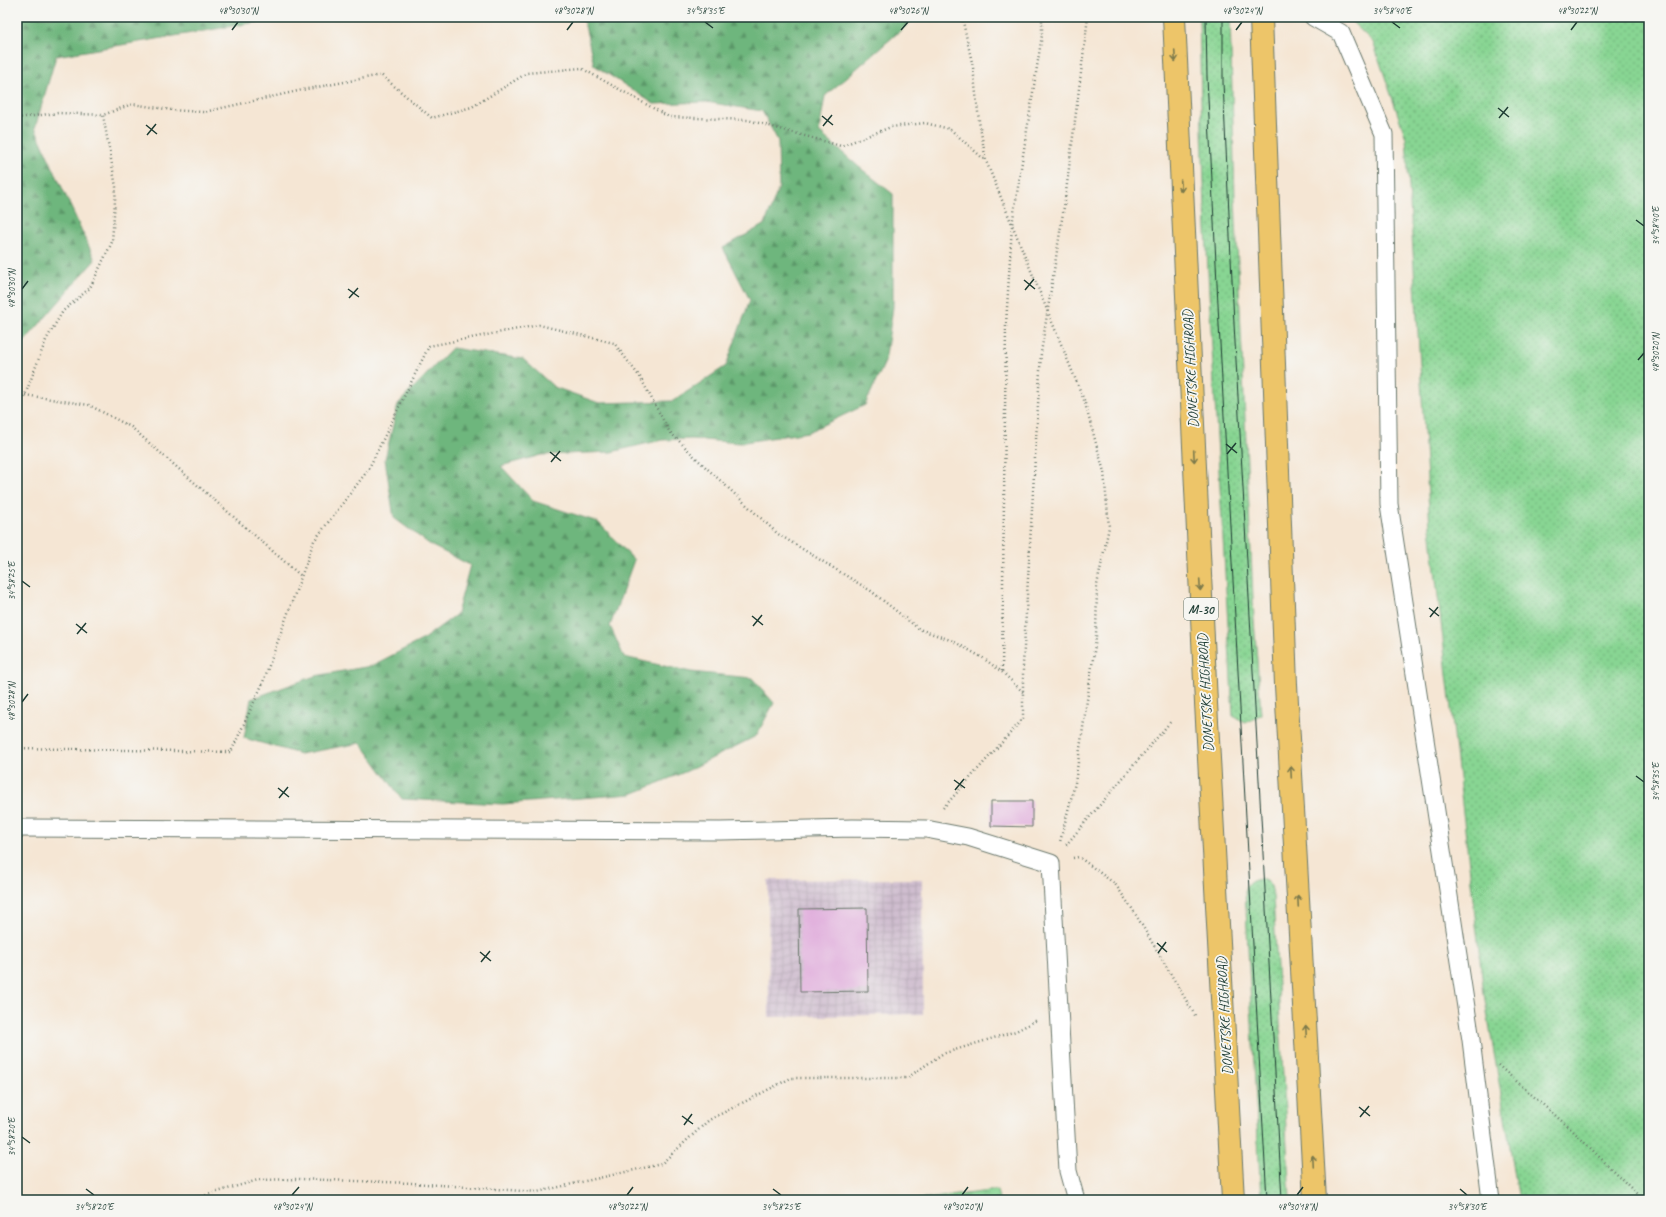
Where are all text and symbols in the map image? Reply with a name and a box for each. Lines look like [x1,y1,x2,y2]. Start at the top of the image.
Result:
text: 48°30'30"N [218,4,260,17]
text: 48°30'28"N [553,4,595,17]
text: 34°58'35"E [686,4,726,17]
text: 48°30'26"N [888,4,930,17]
text: 48°30'24"N [1222,4,1264,17]
text: 34°58'40"E [1373,4,1413,17]
text: 48°30'22"N [1557,4,1599,17]
one-way arrow [1172,49,1179,62]
one-way arrow [1178,179,1185,192]
text: 34°58'40"E [1649,205,1662,245]
text: 48°30'30"N [5,267,18,309]
street label: DONETSKE HIGHROAD [1179,308,1202,428]
text: 48°30'20"N [1649,331,1662,373]
one-way arrow [1190,449,1198,462]
text: 34°58'25"E [5,560,18,600]
one-way arrow [1196,578,1204,591]
road number: М-30 [1184,598,1218,620]
street label: DONETSKE HIGHROAD [1194,632,1217,752]
text: 48°30'28"N [5,680,18,722]
text: 34°58'35"E [1649,761,1662,801]
one-way arrow [1288,766,1295,779]
one-way arrow [1295,895,1302,908]
street label: DONETSKE HIGHROAD [1213,955,1236,1075]
one-way arrow [1302,1025,1309,1038]
text: 34°58'20"E [5,1116,18,1156]
one-way arrow [1309,1155,1317,1168]
text: 34°58'20"E [75,1200,115,1213]
text: 48°30'24"N [272,1200,314,1213]
text: 48°30'22"N [607,1200,649,1213]
text: 34°58'25"E [762,1200,802,1213]
text: 48°30'20"N [942,1200,984,1213]
text: 48°30'18"N [1277,1200,1319,1213]
text: 34°58'30"E [1448,1200,1488,1213]

